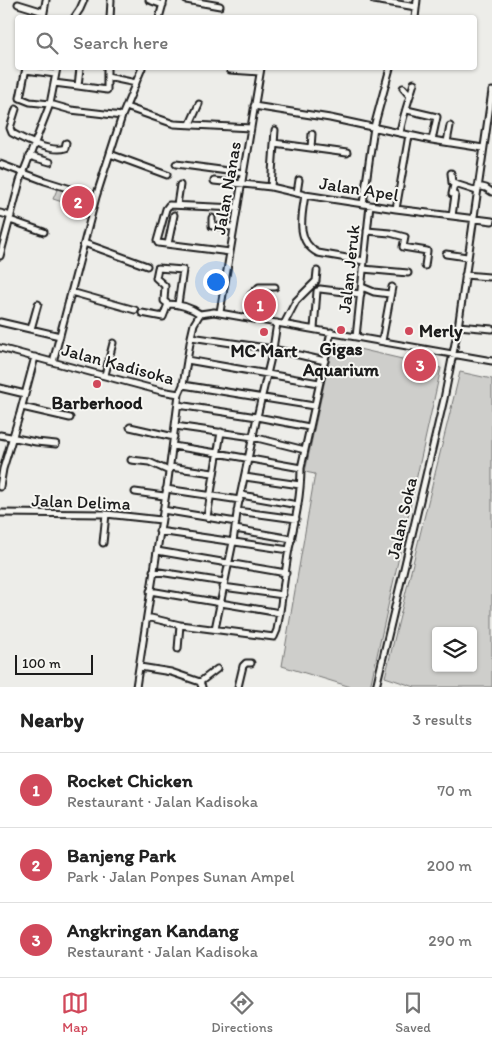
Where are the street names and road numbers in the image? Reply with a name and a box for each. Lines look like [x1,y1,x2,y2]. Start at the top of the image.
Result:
street label: Jalan Nanas [208,140,246,236]
street label: Jalan Apel [318,172,400,206]
street label: Jalan Jeruk [333,223,365,314]
street label: Jalan Kadisoka [59,338,178,390]
street label: Jalan Soka [382,474,422,561]
street label: Jalan Delima [31,489,131,515]

